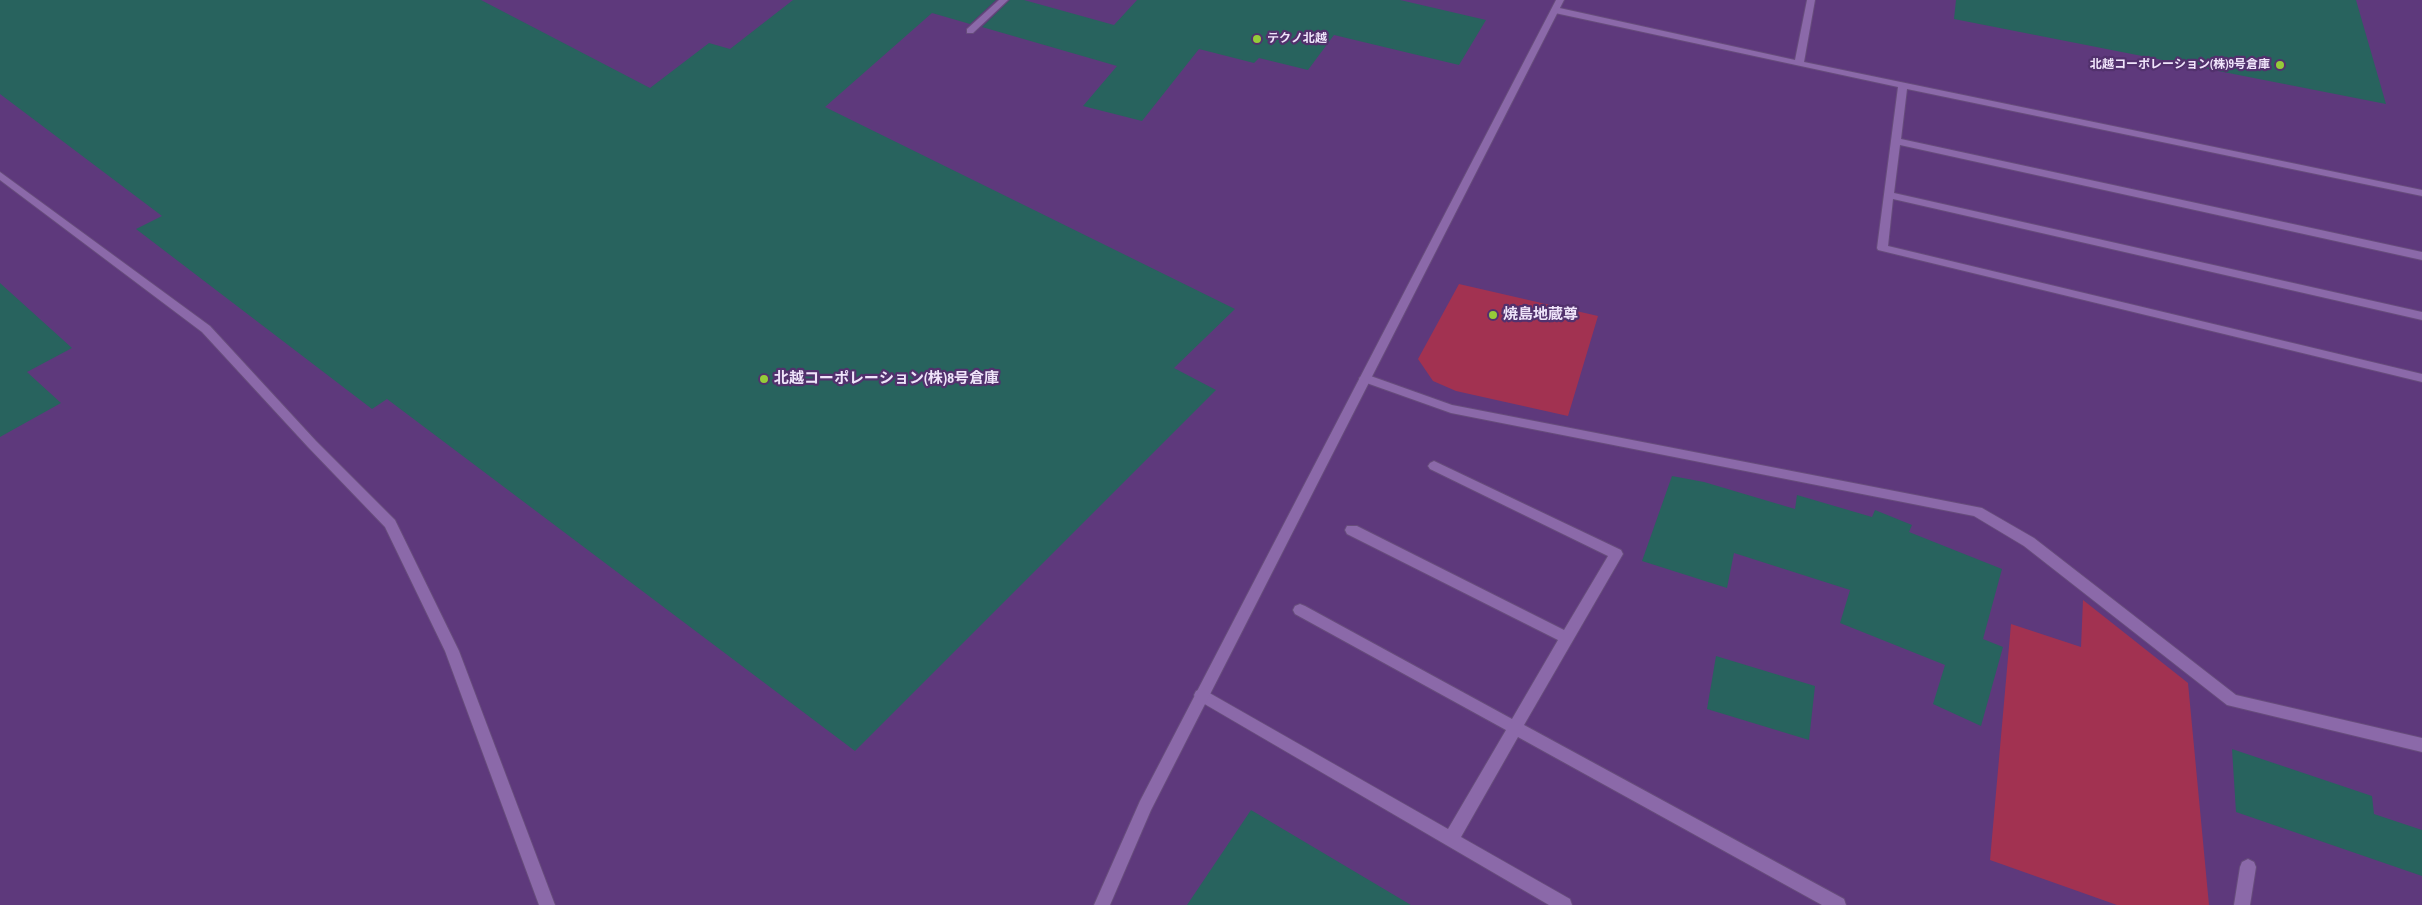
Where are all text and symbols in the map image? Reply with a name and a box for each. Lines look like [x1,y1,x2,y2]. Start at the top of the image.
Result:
place label: テクノ北越 [1267,32,1327,46]
marker: テクノ北越 [1251,33,1263,45]
place label: 北越コーポレーション(株)9号倉庫 [2090,58,2270,72]
marker: 北越コーポレーション(株)9号倉庫 [2274,59,2286,71]
place label: 焼島地蔵尊 [1503,306,1578,324]
marker: 焼島地蔵尊 [1487,309,1499,321]
place label: 北越コーポレーション(株)8号倉庫 [774,370,999,388]
marker: 北越コーポレーション(株)8号倉庫 [758,373,770,385]

